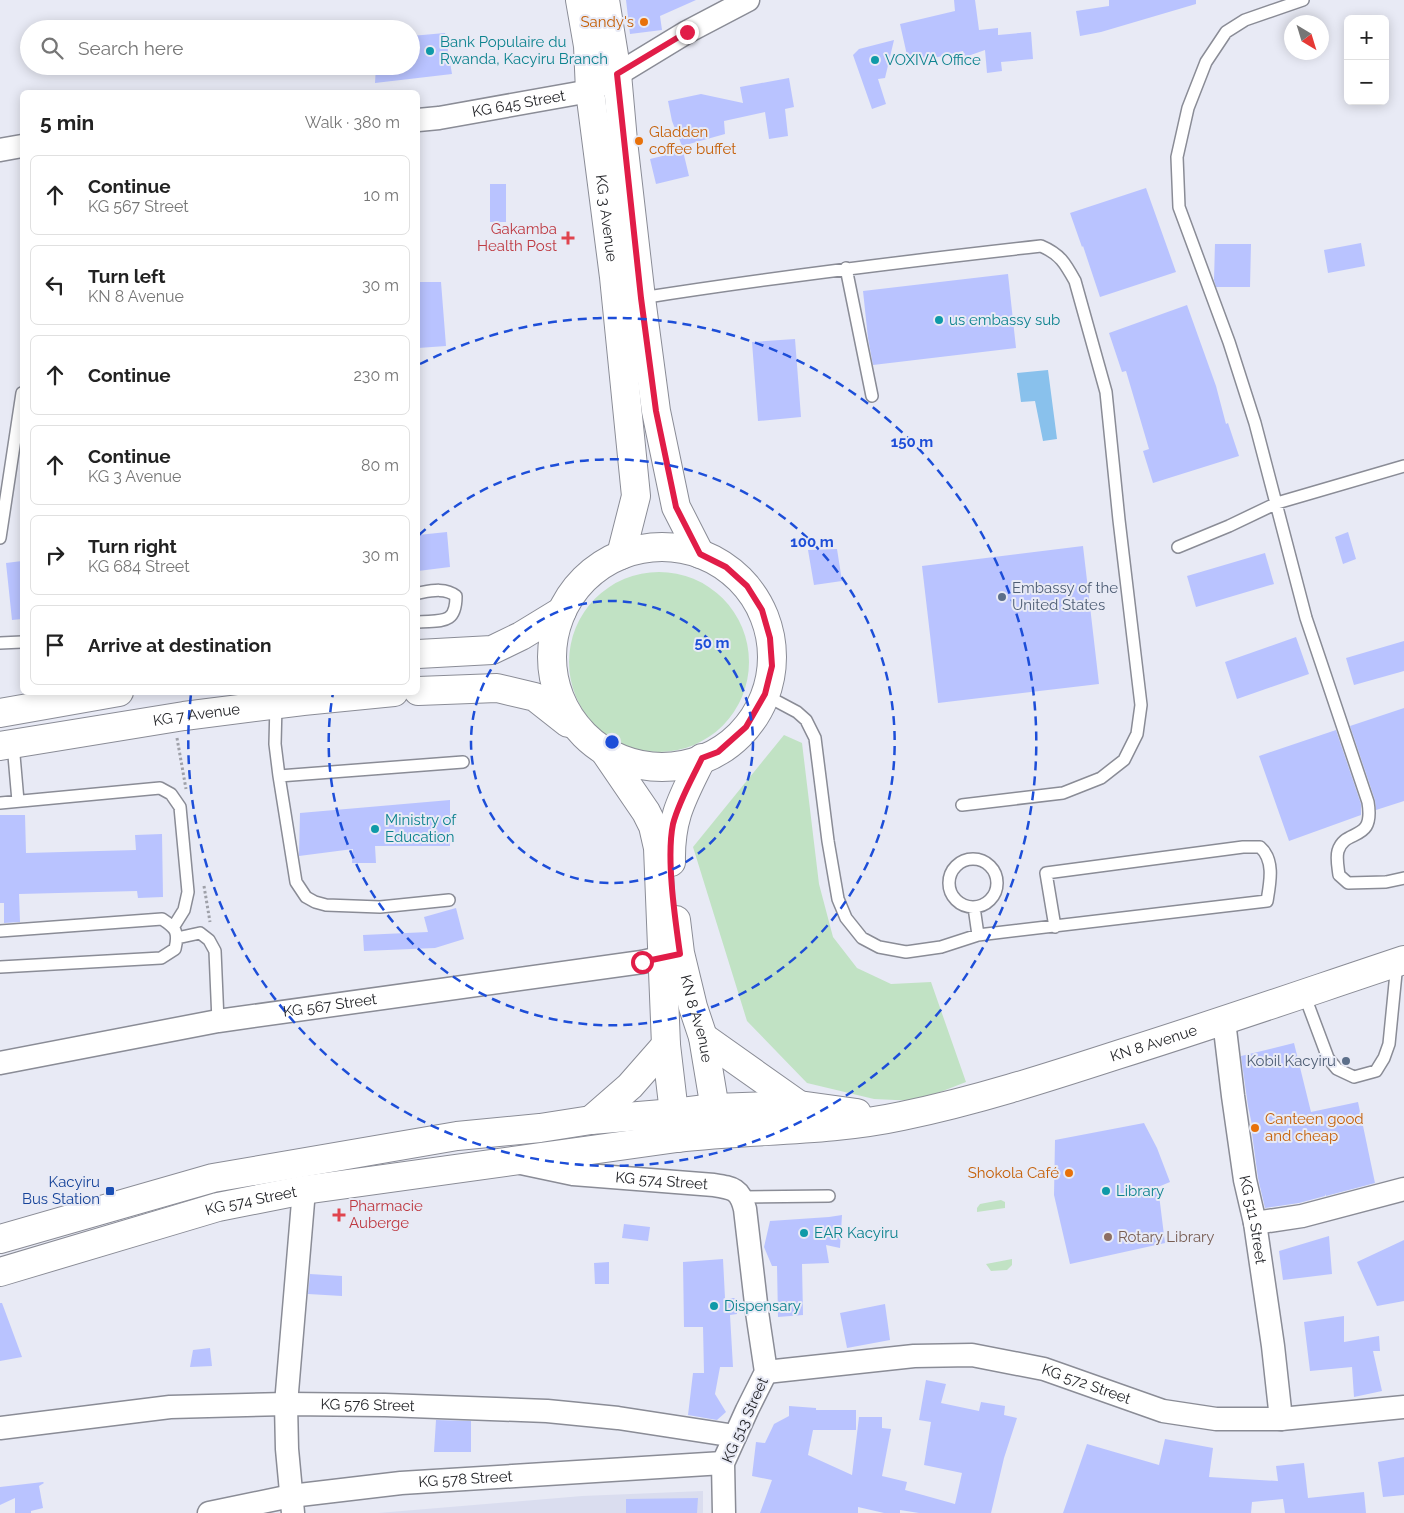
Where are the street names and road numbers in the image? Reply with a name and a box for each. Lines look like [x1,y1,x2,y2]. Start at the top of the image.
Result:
street label: KG 645 Street [471,87,567,121]
street label: KG 3 Avenue [592,174,621,263]
street label: KG 7 Avenue [152,700,241,730]
street label: KN 8 Avenue [677,973,716,1064]
street label: KG 567 Street [282,990,378,1021]
street label: KN 8 Avenue [1108,1021,1199,1066]
street label: KG 574 Street [615,1168,708,1193]
street label: KG 511 Street [1235,1174,1270,1265]
street label: KG 574 Street [203,1183,298,1219]
street label: KG 572 Street [1039,1360,1133,1408]
street label: KG 513 Street [718,1374,772,1466]
street label: KG 576 Street [320,1395,415,1415]
street label: KG 578 Street [418,1467,513,1491]

